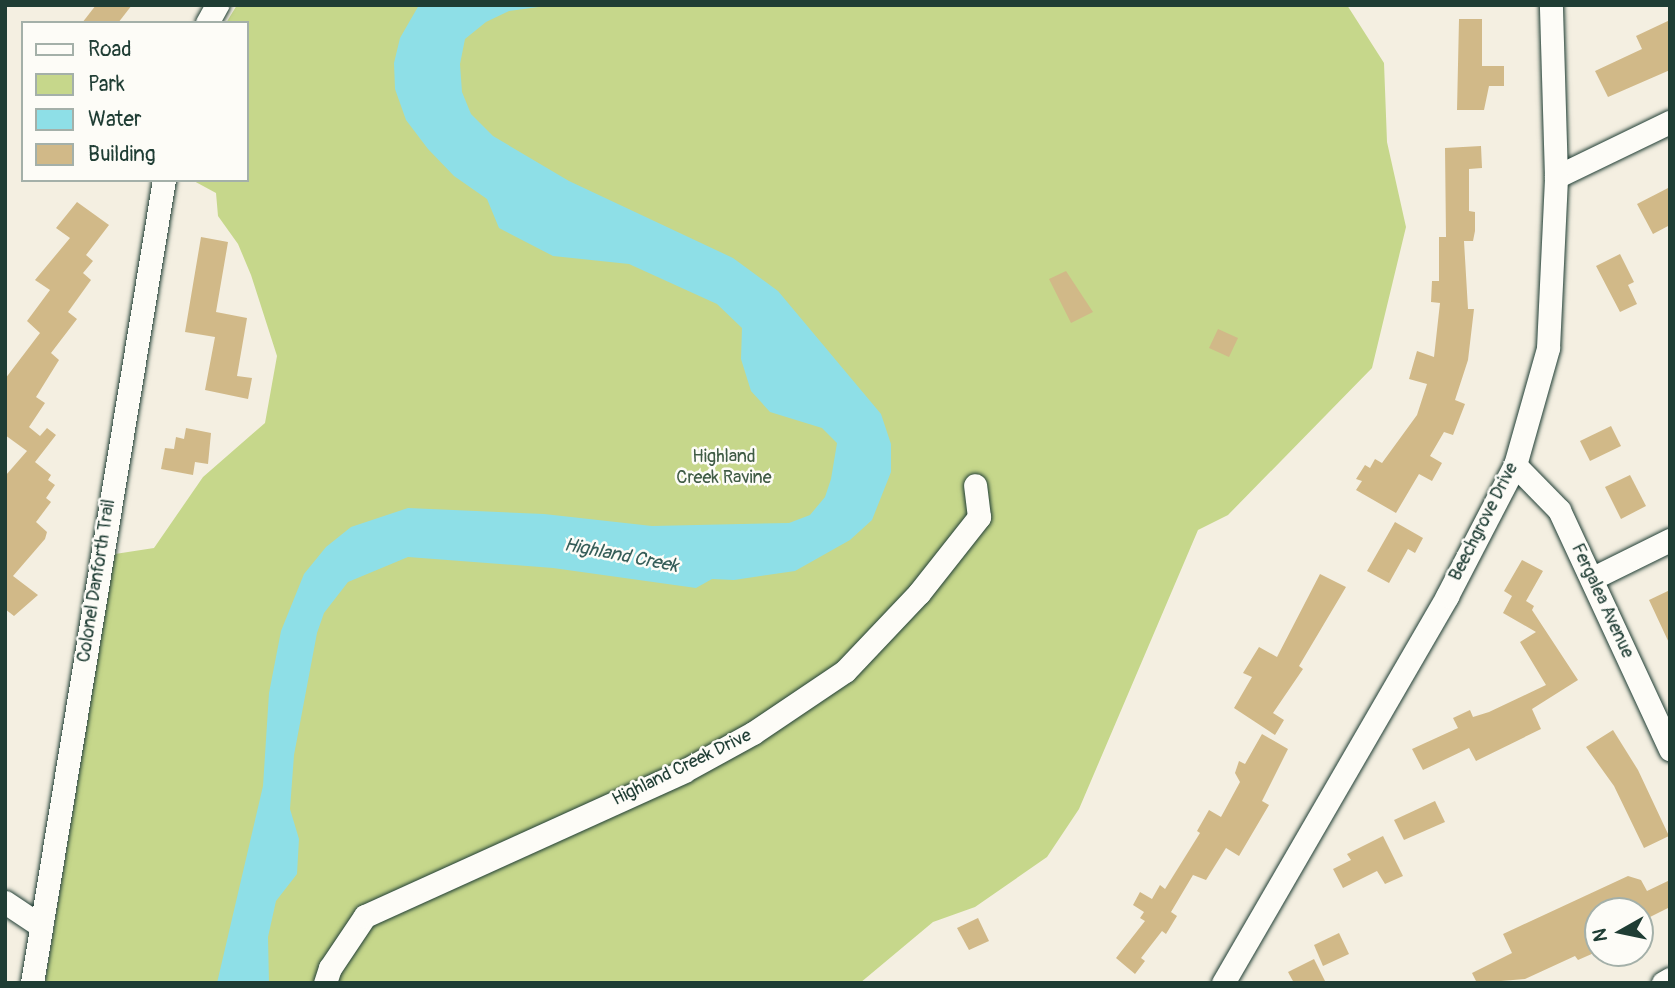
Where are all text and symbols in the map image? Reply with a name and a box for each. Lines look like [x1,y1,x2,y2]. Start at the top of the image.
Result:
legend [21,21,248,182]
text: Road [88,36,132,63]
text: Park [88,71,125,98]
text: Water [88,106,141,133]
text: Building [88,141,155,168]
park label: Highland Creek Ravine [676,447,772,490]
street label: Beechgrove Drive [1445,459,1523,585]
street label: Colonel Danforth Trail [73,498,121,664]
water label: Highland Creek [562,534,680,578]
street label: Fergalea Avenue [1566,540,1638,662]
street label: Highland Creek Drive [609,725,755,811]
north arrow [1584,897,1654,967]
text: N [1587,927,1613,943]

